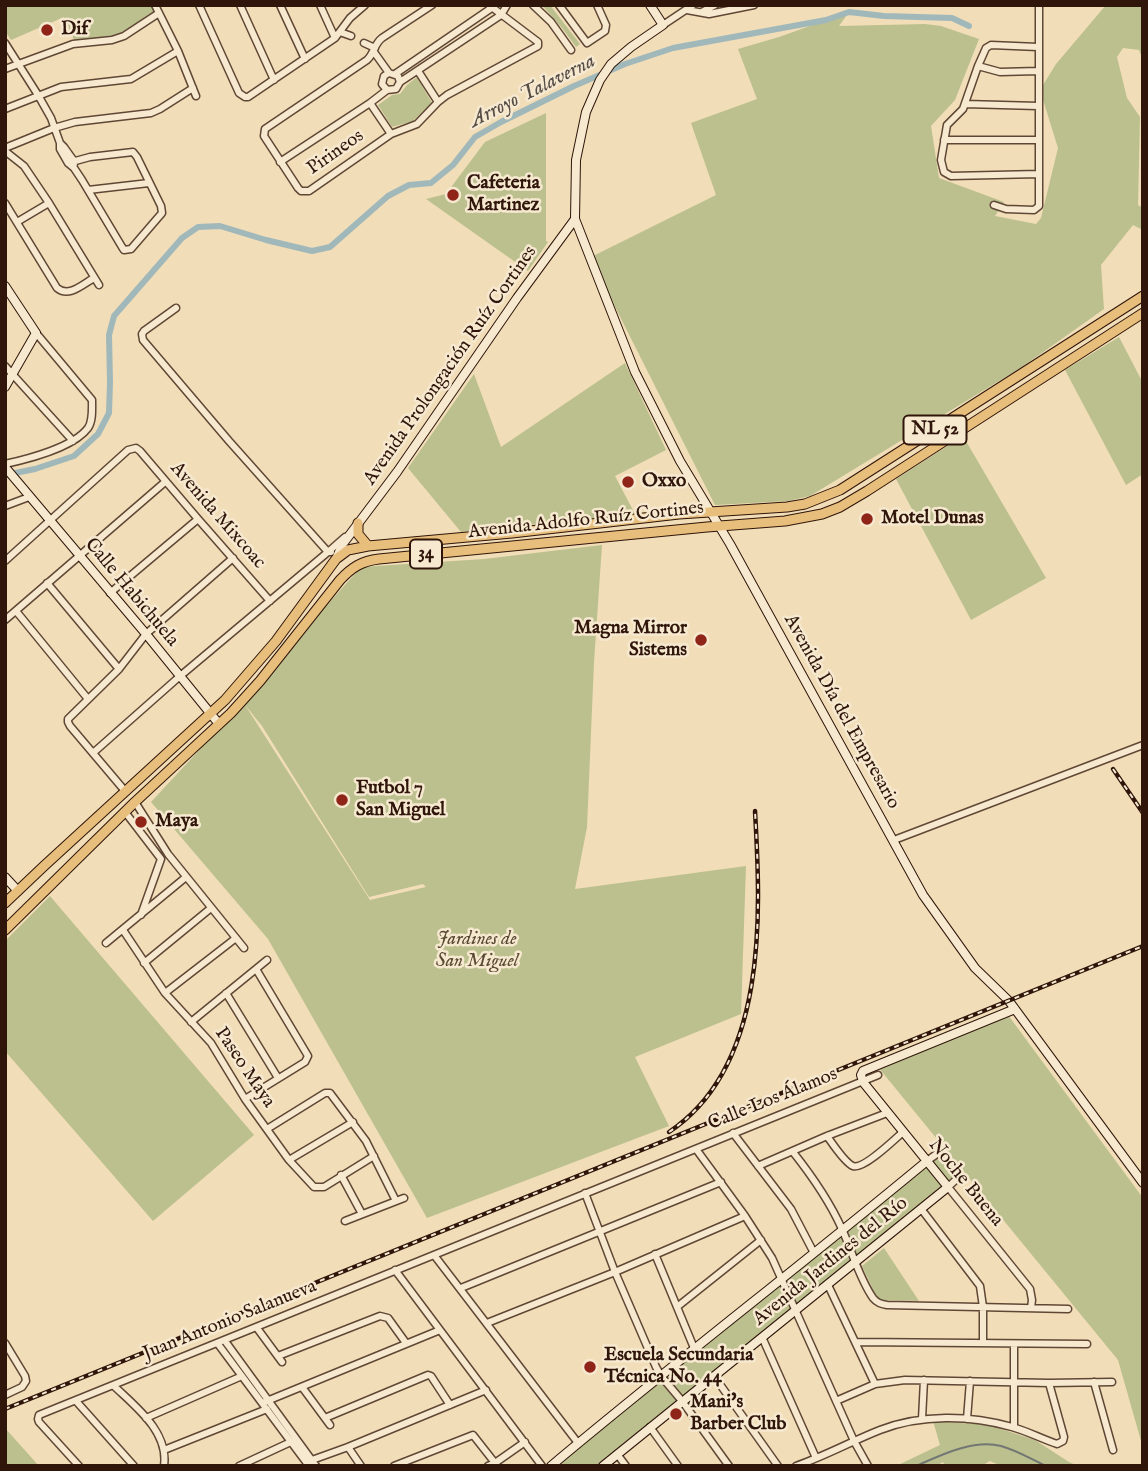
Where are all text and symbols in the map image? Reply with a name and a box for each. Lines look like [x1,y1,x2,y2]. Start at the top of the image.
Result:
place label: Dif [61,19,88,41]
marker: Dif [39,22,55,38]
water label: Arroyo Talaverna [466,50,600,134]
street label: Pirineos [303,125,369,181]
place label: Cafeteria Martinez [467,173,540,217]
marker: Cafeteria Martinez [445,187,461,203]
street label: Avenida Prolongación Ruíz Cortines [359,242,543,490]
road number: NL 52 [904,416,967,444]
street label: Avenida Mixcoac [164,458,270,574]
place label: Oxxo [642,471,686,493]
marker: Oxxo [620,474,636,490]
street label: Avenida Adolfo Ruíz Cortines [467,497,705,545]
place label: Motel Dunas [881,508,984,530]
marker: Motel Dunas [859,511,875,527]
street label: Calle Habichuela [79,534,183,652]
road number: 34 [410,540,442,568]
street label: Avenida Día del Empresario [778,611,904,813]
place label: Magna Mirror Sistems [574,618,687,662]
marker: Magna Mirror Sistems [693,632,709,648]
place label: Futbol 7 San Miguel [356,778,445,822]
marker: Futbol 7 San Miguel [334,792,350,808]
place label: Maya [155,811,198,833]
marker: Maya [133,814,149,830]
park label: Jardines de San Miguel [436,929,518,973]
street label: Paseo Maya [209,1023,279,1113]
street label: Calle Los Álamos [705,1064,841,1136]
street label: Noche Buena [923,1134,1007,1232]
street label: Avenida Jardines del Río [749,1193,913,1331]
street label: Juan Antonio Salanueva [140,1276,320,1366]
place label: Escuela Secundaria Técnica No. 44 [604,1345,753,1389]
marker: Escuela Secundaria Técnica No. 44 [582,1359,598,1375]
place label: Mani's Barber Club [690,1392,786,1436]
marker: Mani's Barber Club [668,1406,684,1422]

